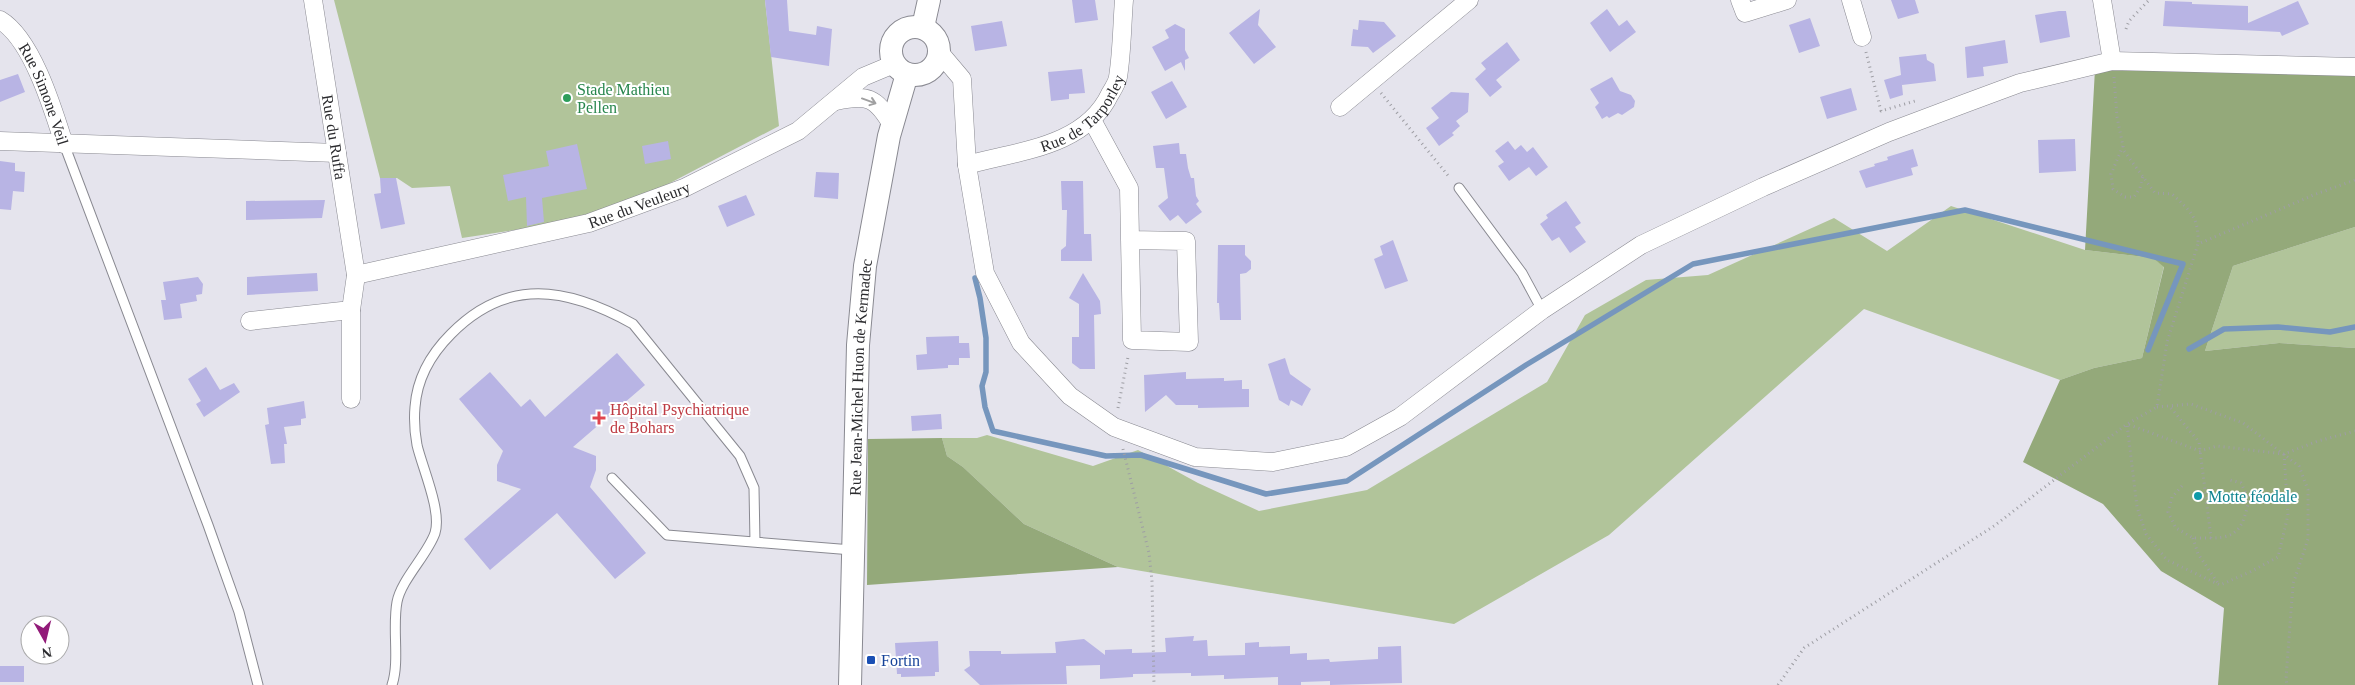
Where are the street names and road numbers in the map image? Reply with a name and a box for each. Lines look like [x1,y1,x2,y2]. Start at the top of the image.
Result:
street label: Rue Simone Veil [16,40,72,147]
street label: Rue de Tarporley [1038,73,1128,155]
street label: Rue du Ruffa [319,93,349,181]
street label: Rue du Veuleury [586,178,693,231]
street label: Rue Jean-Michel Huon de Kermadec [846,257,875,496]

